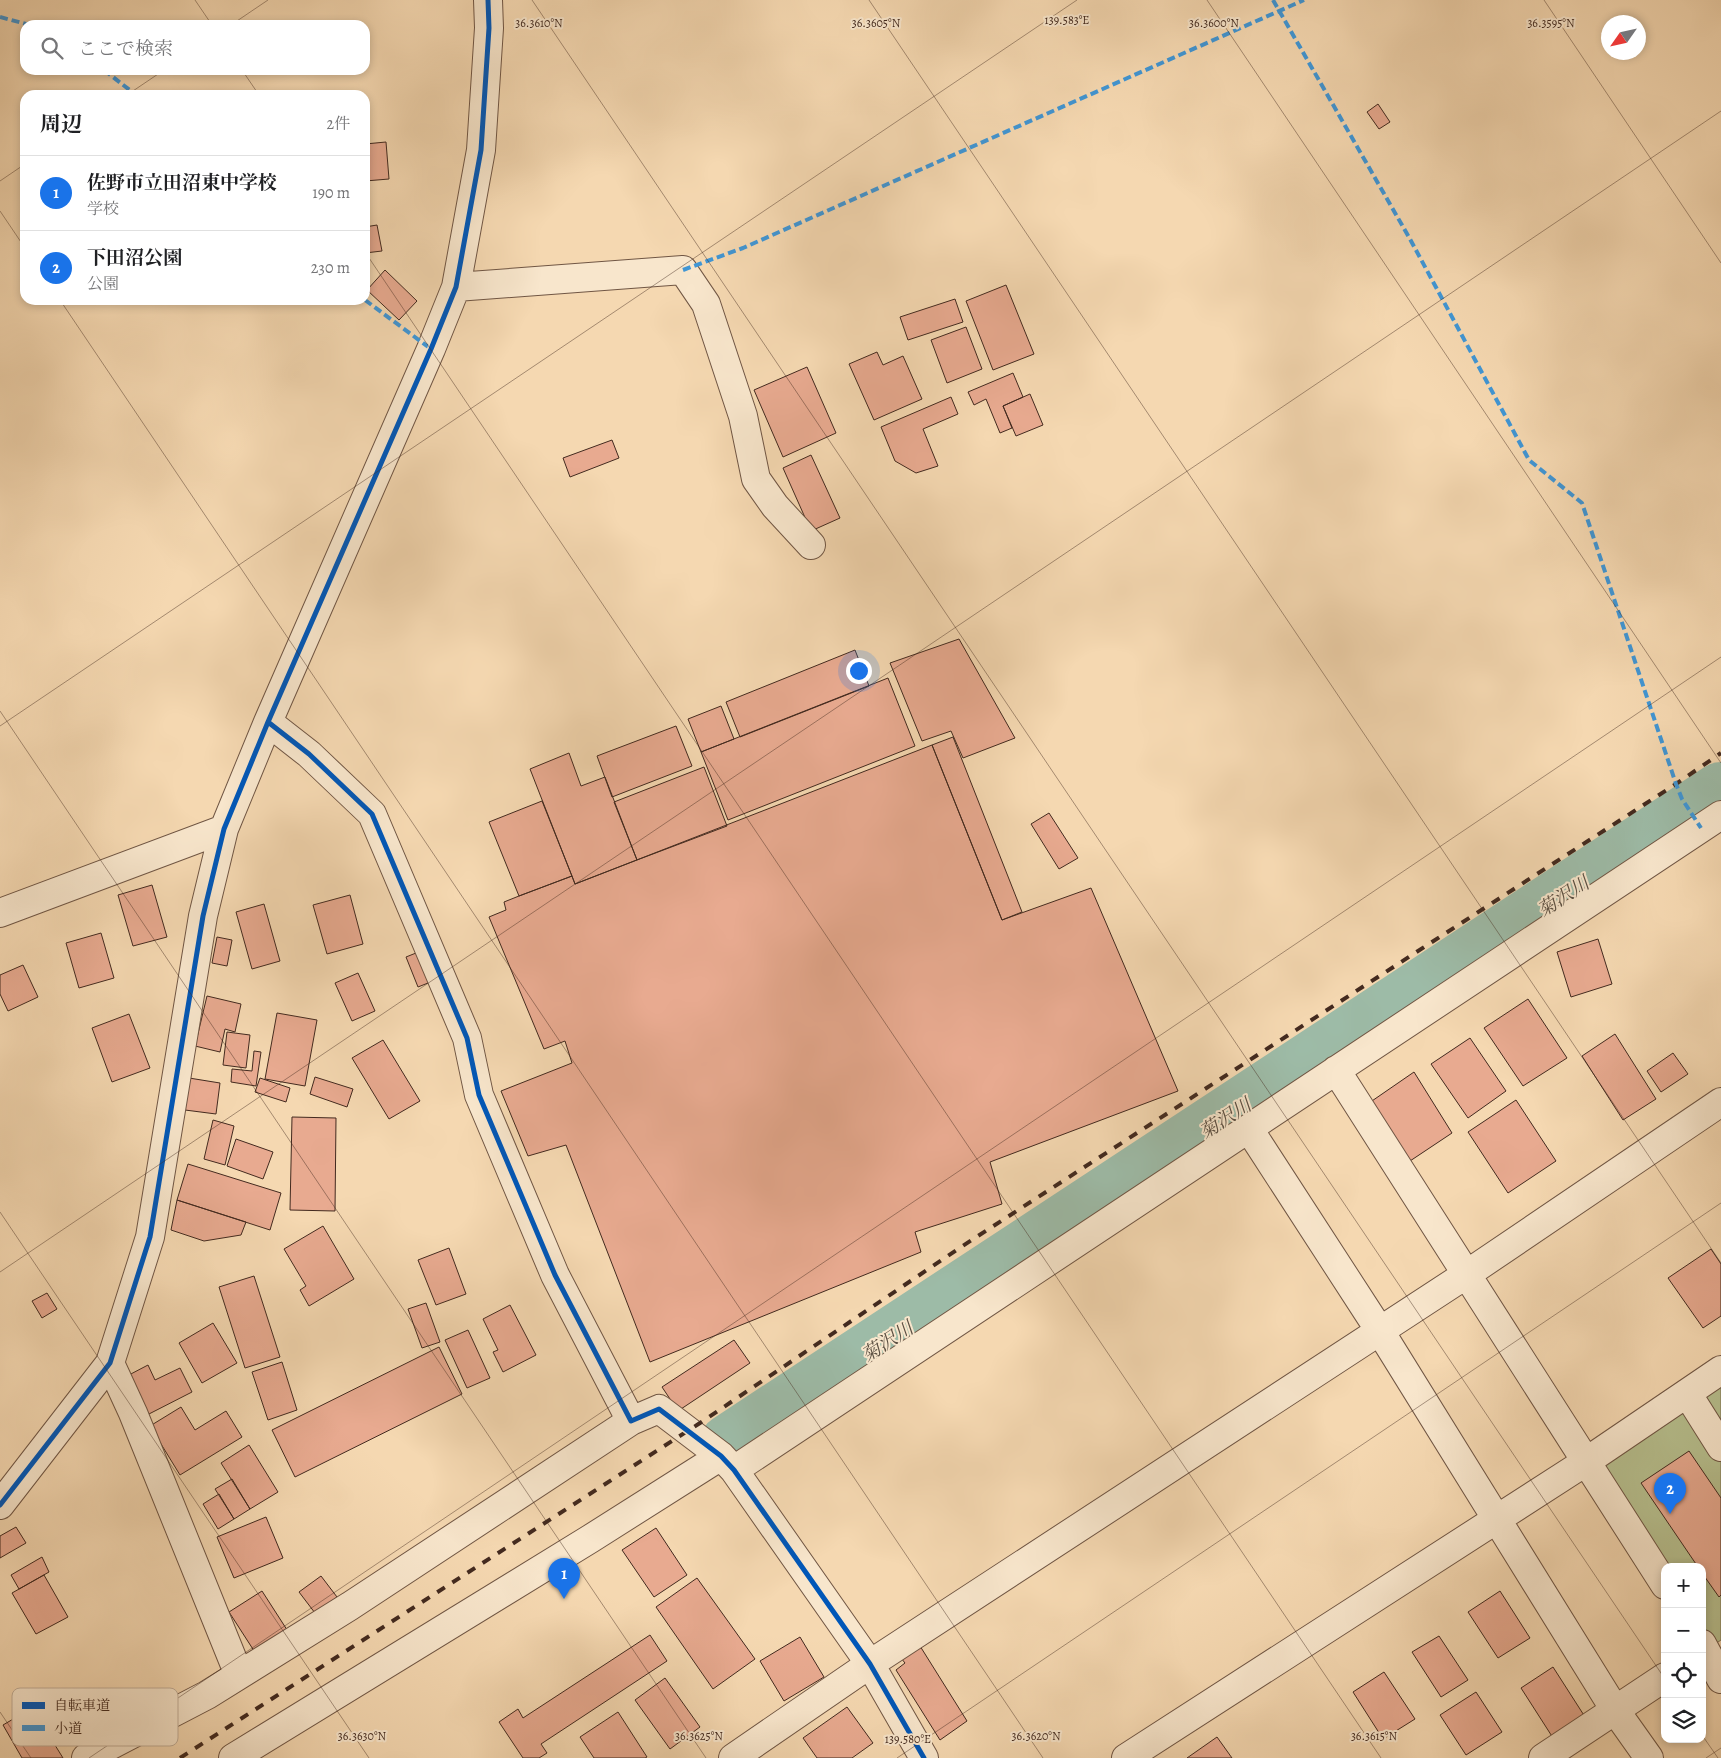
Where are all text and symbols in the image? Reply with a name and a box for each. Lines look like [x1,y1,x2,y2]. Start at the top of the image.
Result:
text: 139.583°E [1045,12,1089,28]
text: 36.3610°N [515,15,563,31]
text: 36.3605°N [852,15,901,31]
text: 36.3600°N [1189,15,1239,31]
text: 36.3595°N [1527,15,1575,31]
north arrow [1601,15,1646,60]
search box [20,20,370,75]
icon: search [38,34,66,62]
text: ここで検索 [78,36,173,62]
text: 周辺 [40,110,82,138]
text: 2件 [326,113,350,135]
text: 佐野市立田沼東中学校 [87,170,277,196]
text: 1 [53,182,59,204]
text: 190 m [312,182,350,204]
text: 学校 [87,198,119,220]
text: 下田沼公園 [87,245,182,271]
text: 2 [52,257,60,279]
text: 230 m [311,257,350,279]
text: 公園 [87,273,119,295]
your location [846,658,872,684]
water label: 菊沢川 [1533,869,1596,923]
water label: 菊沢川 [1195,1091,1258,1145]
water label: 菊沢川 [857,1314,920,1368]
pin: 2 [1654,1473,1686,1514]
pin: 1 [548,1558,580,1599]
map controls [1661,1563,1706,1743]
button: + [1661,1563,1706,1608]
button: − [1661,1608,1706,1653]
button: locate [1661,1653,1706,1698]
legend [12,1688,178,1746]
text: 自転車道 [54,1696,110,1715]
button: layers [1661,1698,1706,1743]
text: 小道 [54,1719,82,1738]
text: 36.3630°N [338,1728,387,1744]
text: 36.3625°N [675,1728,723,1744]
text: 36.3620°N [1011,1728,1061,1744]
text: 36.3615°N [1351,1728,1397,1744]
text: 139.580°E [885,1731,931,1747]

